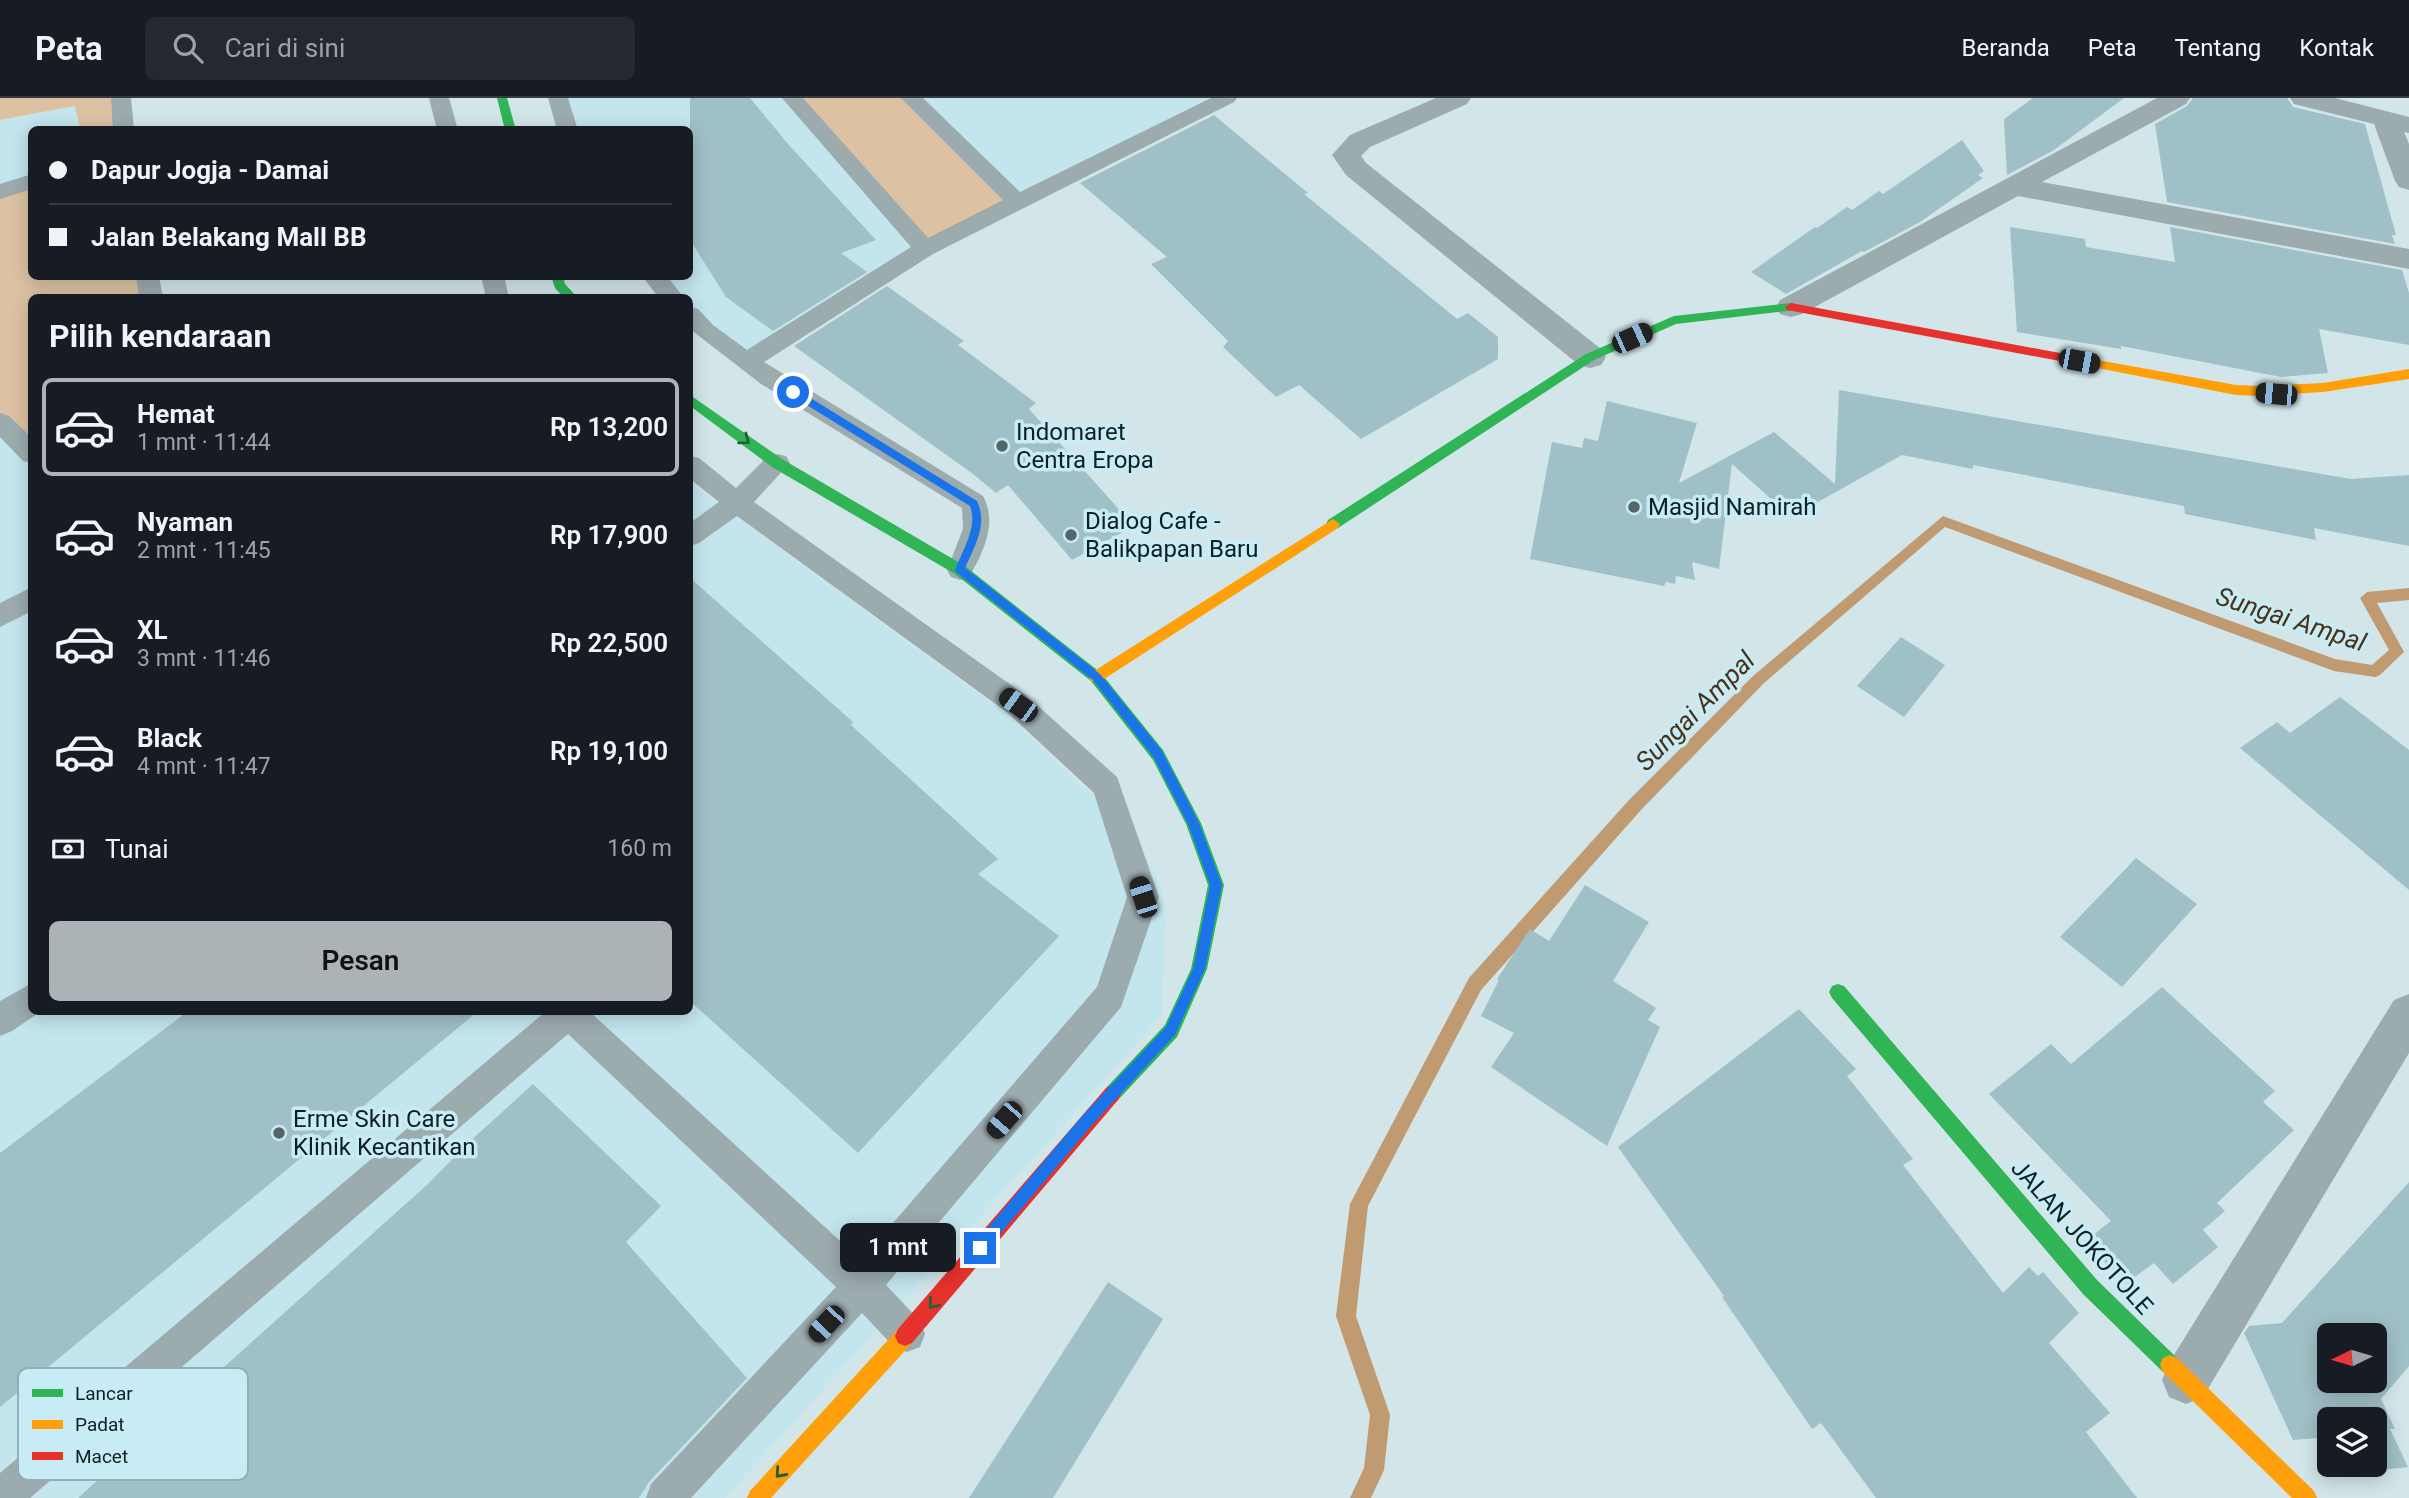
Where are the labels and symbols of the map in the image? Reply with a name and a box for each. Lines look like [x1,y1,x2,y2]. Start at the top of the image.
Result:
car [1609,320,1656,356]
car [2057,347,2102,375]
route start [777,376,809,408]
car [2255,382,2298,406]
place label: Indomaret Centra Eropa [1016,418,1154,474]
one-way arrow [737,432,750,444]
marker: Indomaret Centra Eropa [994,438,1010,454]
place label: Masjid Namirah [1648,493,1816,521]
marker: Masjid Namirah [1626,499,1642,515]
place label: Dialog Cafe - Balikpapan Baru [1085,507,1258,563]
marker: Dialog Cafe - Balikpapan Baru [1063,527,1079,543]
water label: Sungai Ampal [2212,581,2371,658]
water label: Sungai Ampal [1629,645,1761,777]
car [995,684,1042,726]
car [1127,874,1160,920]
car [983,1097,1026,1143]
place label: Erme Skin Care Klinik Kecantikan [293,1105,475,1161]
marker: Erme Skin Care Klinik Kecantikan [271,1125,287,1141]
street label: JALAN JOKOTOLE [2005,1154,2159,1320]
callout: 1 mnt [840,1224,956,1272]
route end [964,1232,996,1264]
one-way arrow [929,1295,941,1308]
car [804,1301,849,1347]
north arrow [2317,1323,2387,1393]
legend [18,1368,248,1480]
text: Lancar [75,1382,133,1405]
text: Padat [75,1413,125,1436]
text: Macet [75,1445,128,1468]
one-way arrow [776,1465,789,1478]

